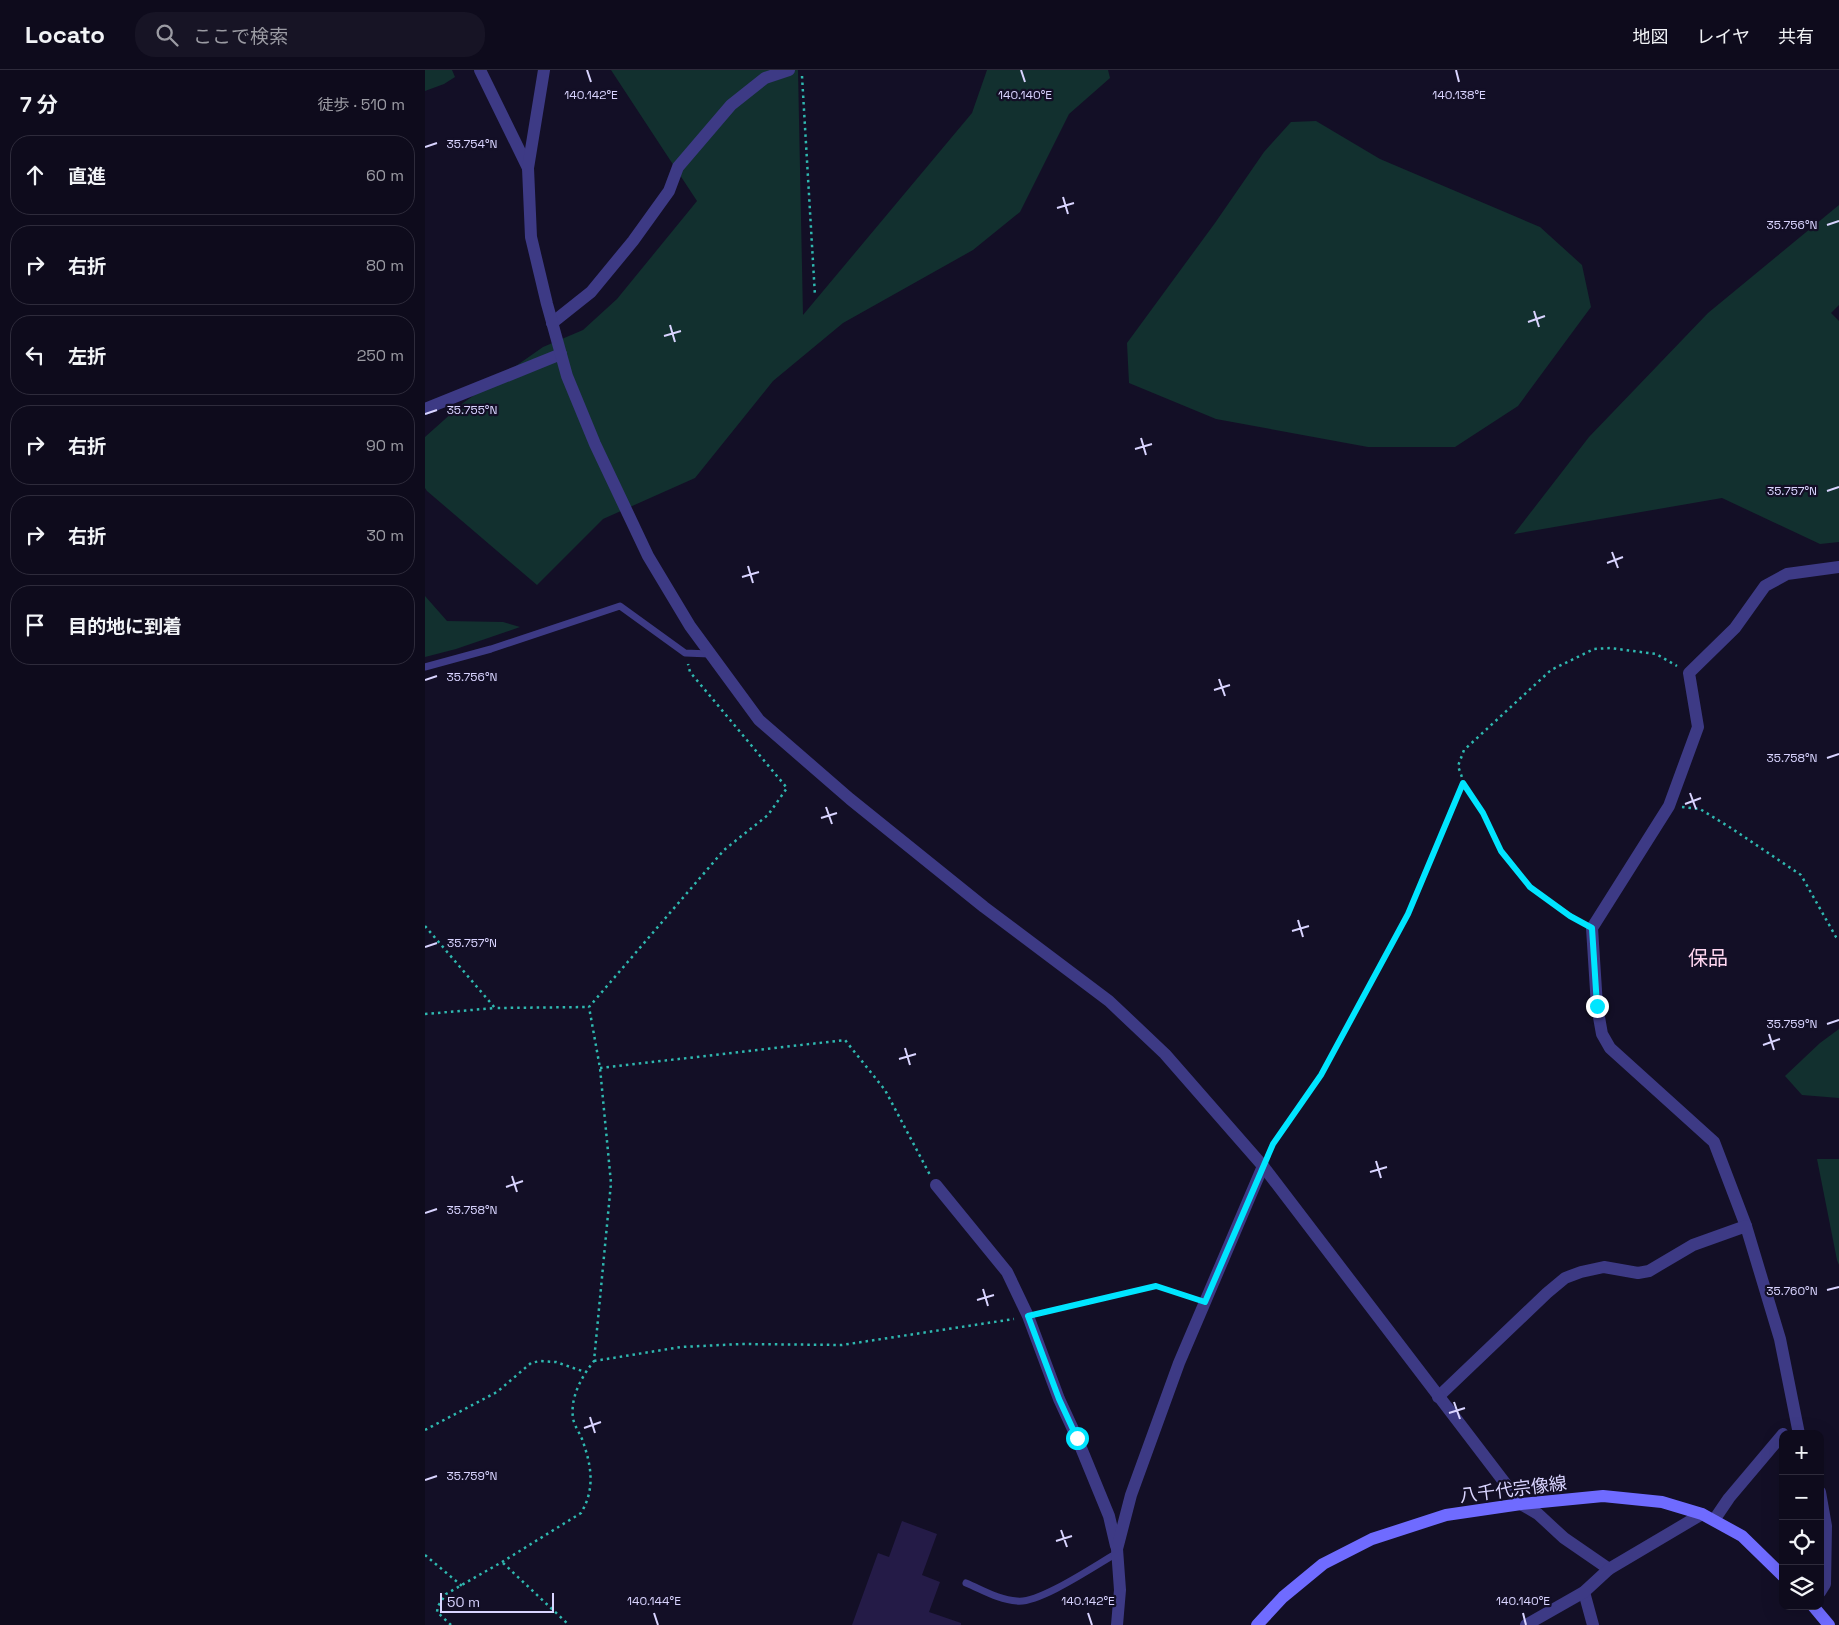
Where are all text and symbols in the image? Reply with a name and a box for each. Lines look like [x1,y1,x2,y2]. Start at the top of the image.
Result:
search box [135,12,485,57]
text: Locato [25,19,105,50]
icon: search [153,21,181,49]
text: ここで検索 [193,24,288,49]
text: 地図 [1633,25,1669,48]
text: レイヤ [1697,25,1750,48]
text: 共有 [1778,25,1814,48]
text: 140.142°E [564,87,618,103]
text: 140.140°E [998,87,1052,103]
text: 140.138°E [1432,87,1486,103]
text: 7 分 [20,91,58,118]
text: 徒歩 · 510 m [318,94,405,115]
text: 35.754°N [446,136,498,152]
icon: ahead [21,161,49,189]
text: 直進 [68,164,106,189]
text: 60 m [366,165,404,186]
text: 35.756°N [1767,217,1817,233]
icon: right [21,251,49,279]
text: 右折 [68,254,106,279]
text: 80 m [366,255,404,276]
icon: left [21,341,49,369]
text: 左折 [68,344,106,369]
text: 250 m [357,345,404,366]
text: 35.755°N [447,402,497,418]
icon: right [21,431,49,459]
text: 右折 [68,434,106,459]
text: 90 m [366,435,404,456]
text: 35.757°N [1767,483,1817,499]
icon: right [21,521,49,549]
text: 右折 [68,524,106,549]
text: 30 m [366,525,404,546]
icon: arrive [21,611,49,639]
text: 目的地に到着 [68,614,182,639]
text: 35.756°N [447,669,497,685]
text: 35.758°N [1766,750,1818,766]
text: 35.757°N [447,935,497,951]
district label: 保品 [1688,945,1728,971]
route end [1586,995,1609,1018]
text: 35.759°N [1767,1016,1817,1032]
text: 35.758°N [446,1202,498,1218]
text: 35.760°N [1766,1283,1818,1299]
route start [1066,1427,1089,1450]
map controls [1779,1430,1824,1610]
button: + [1779,1430,1824,1475]
text: 35.759°N [447,1468,497,1484]
street label: 八千代宗像線 [1458,1471,1568,1507]
button: − [1779,1475,1824,1520]
button: locate [1779,1520,1824,1565]
button: layers [1779,1565,1824,1610]
scale bar [440,1590,554,1613]
text: 50 m [447,1593,480,1611]
text: 140.144°E [627,1593,681,1609]
text: 140.142°E [1061,1593,1115,1609]
text: 140.140°E [1496,1593,1550,1609]

